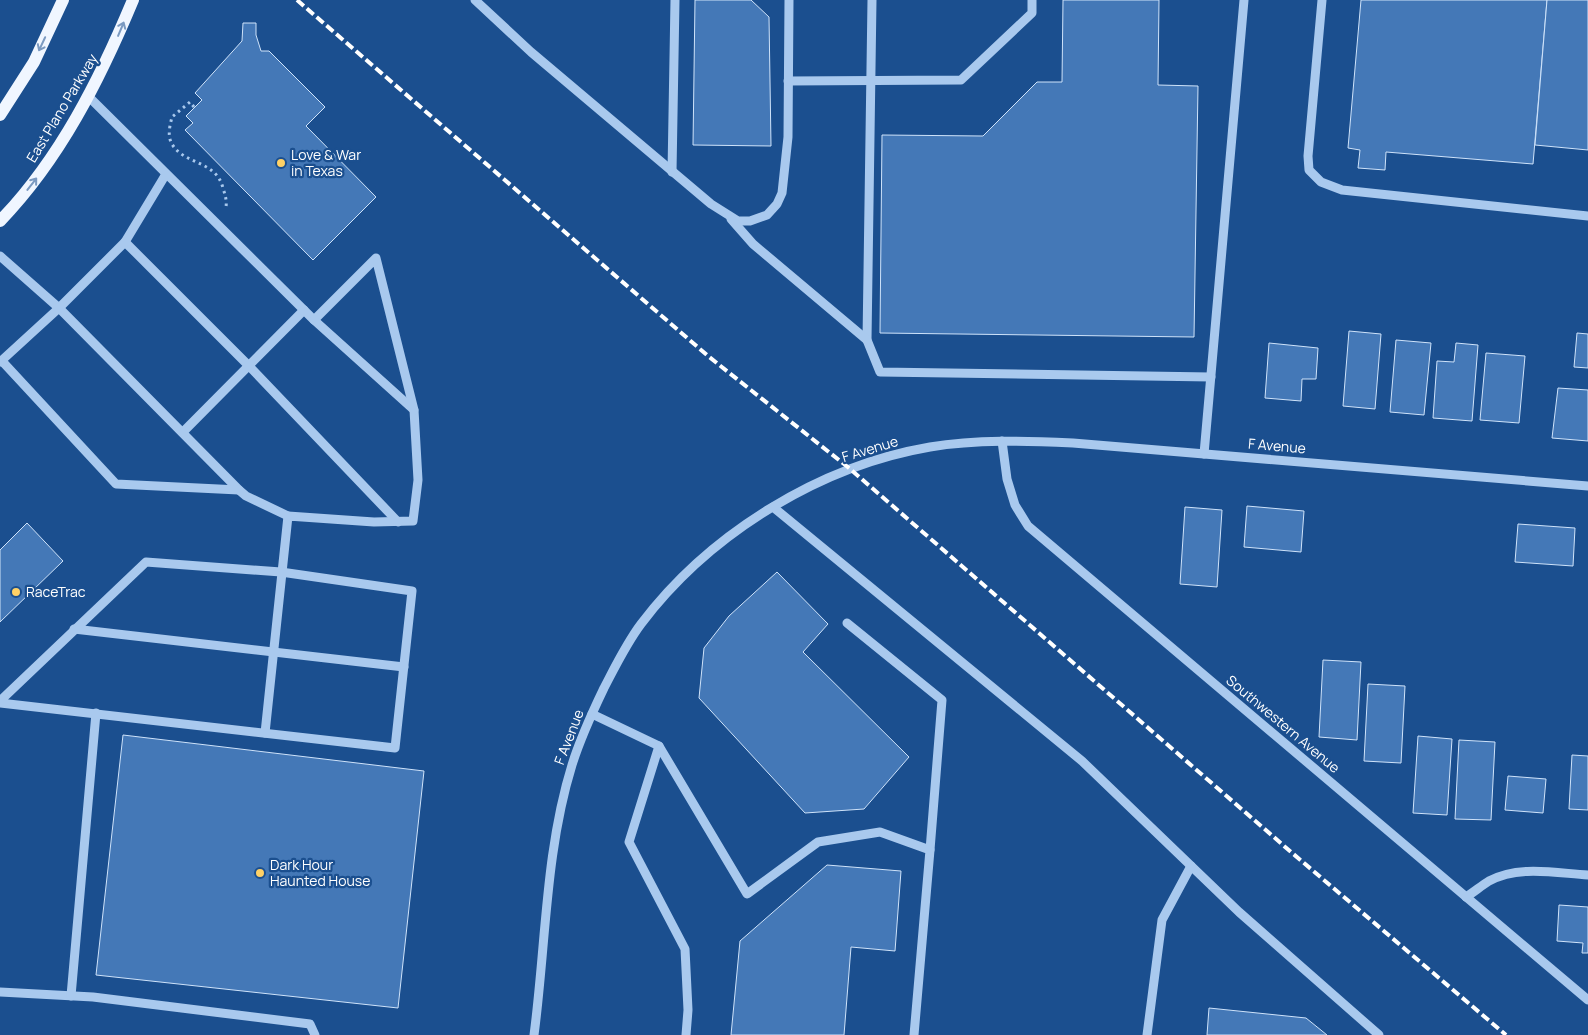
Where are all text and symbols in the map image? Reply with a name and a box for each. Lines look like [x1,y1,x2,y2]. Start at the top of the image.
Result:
one-way arrow [117,22,127,37]
one-way arrow [37,36,46,51]
street label: East Plano Parkway [22,49,102,165]
place label: Love & War in Texas [291,145,361,180]
marker: Love & War in Texas [275,157,287,169]
one-way arrow [26,178,37,191]
street label: F Avenue [839,431,900,466]
street label: F Avenue [1247,434,1307,457]
place label: RaceTrac [26,582,86,601]
marker: RaceTrac [10,586,22,598]
street label: Southwestern Avenue [1223,670,1344,777]
street label: F Avenue [549,706,588,767]
place label: Dark Hour Haunted House [270,855,370,890]
marker: Dark Hour Haunted House [254,867,266,879]

